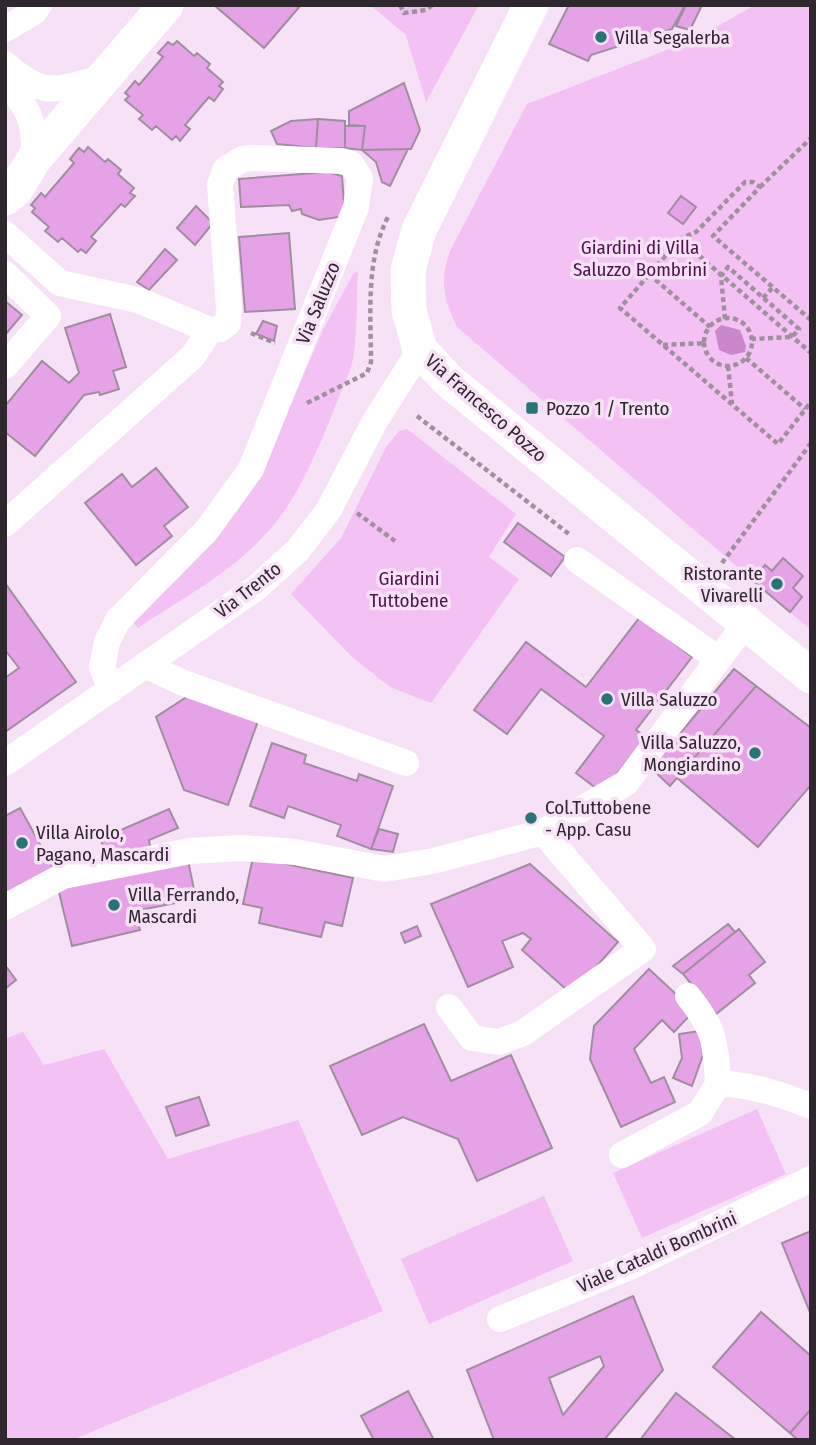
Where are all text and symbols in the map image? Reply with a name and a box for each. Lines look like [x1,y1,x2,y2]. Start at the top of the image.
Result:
place label: Villa Segalerba [615,26,730,49]
marker: Villa Segalerba [593,29,609,45]
park label: Giardini di Villa Saluzzo Bombrini [573,236,707,281]
street label: Via Saluzzo [291,259,345,347]
street label: Via Francesco Pozzo [421,349,551,467]
place label: Pozzo 1 / Trento [546,397,669,420]
marker: Pozzo 1 / Trento [524,400,540,416]
street label: Via Trento [210,557,286,623]
place label: Ristorante Vivarelli [683,562,763,607]
park label: Giardini Tuttobene [369,567,449,612]
marker: Ristorante Vivarelli [769,576,785,592]
place label: Villa Saluzzo [621,688,718,711]
marker: Villa Saluzzo [599,691,615,707]
place label: Villa Saluzzo, Mongiardino [641,731,741,776]
marker: Villa Saluzzo, Mongiardino [747,745,763,761]
place label: Col.Tuttobene - App. Casu [545,796,651,841]
marker: Col.Tuttobene - App. Casu [523,810,539,826]
place label: Villa Airolo, Pagano, Mascardi [36,821,169,866]
marker: Villa Airolo, Pagano, Mascardi [14,835,30,851]
place label: Villa Ferrando, Mascardi [128,883,239,928]
marker: Villa Ferrando, Mascardi [106,897,122,913]
street label: Viale Cataldi Bombrini [574,1207,740,1297]

